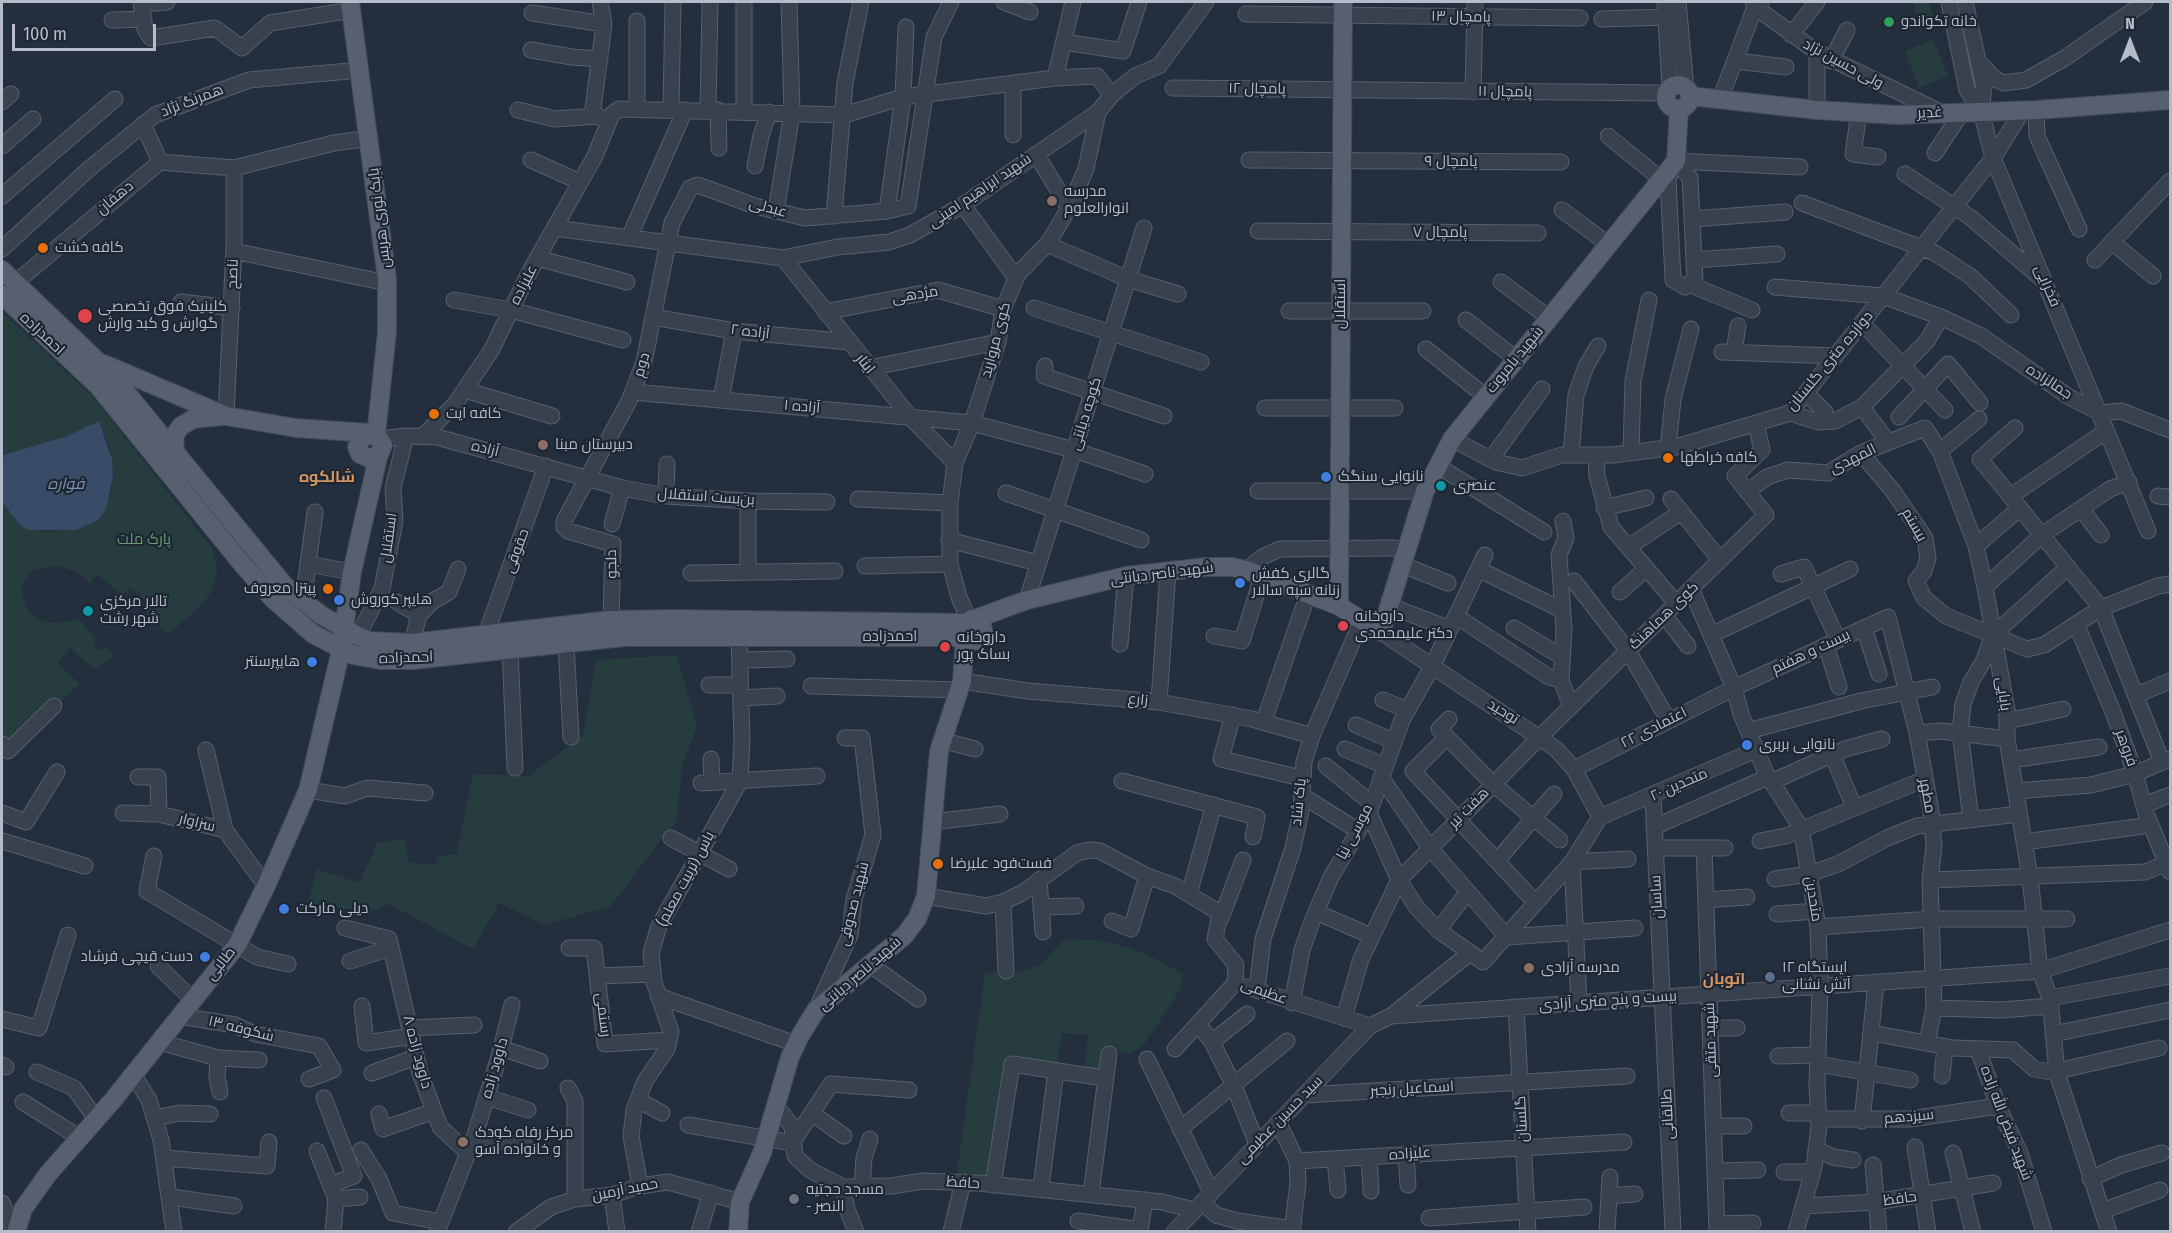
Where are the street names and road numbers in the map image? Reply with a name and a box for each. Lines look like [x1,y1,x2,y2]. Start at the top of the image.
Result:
street label: پامچال ۱۳ [1431,7,1491,27]
street label: ولی حسین نژاد [1800,35,1886,93]
street label: پامچال ۱۲ [1228,79,1286,99]
street label: همرنگ نژاد [158,81,226,121]
street label: پامچال ۱۱ [1478,83,1532,101]
street label: غدیر [1917,103,1943,123]
street label: شهید ابراهیم امینی [925,150,1035,232]
street label: پامچال ۹ [1425,153,1477,171]
street label: بابک نوری هریس [365,167,395,269]
street label: دهقان [93,177,137,219]
street label: عبدلی [747,194,789,222]
street label: پامچال ۷ [1413,224,1467,242]
street label: ناصح [223,259,243,289]
street label: علیزاده [506,262,542,308]
street label: فخرایی [2030,262,2064,310]
street label: استقلال [1332,279,1350,329]
street label: مژدهی [891,282,939,308]
street label: کوی مروارید [977,300,1015,380]
street label: دوازده متری گلستان [1783,307,1877,415]
street label: احمدزاده [16,309,68,359]
street label: آزاده ۲ [729,321,771,343]
street label: شهید بامروت [1483,323,1547,397]
street label: ایثار [851,350,879,378]
street label: دوم [630,351,654,379]
street label: جمالزاده [2022,360,2076,404]
street label: کوچه دیانتی [1066,375,1106,453]
street label: آزاده ۱ [783,396,821,418]
street label: آزاده [469,437,501,461]
street label: المهدی [1827,440,1879,478]
street label: بن‌بست استقلال [657,485,755,509]
street label: بیستم [1897,505,1931,545]
street label: استقلال [377,512,401,564]
street label: حقوقی [501,526,533,576]
street label: دلجو [603,549,621,579]
street label: شهید ناصر دیانتی [1109,559,1215,589]
street label: کوی هماهنگ [1625,578,1703,654]
street label: بیست و هفتم [1769,626,1853,678]
street label: احمدزاده [863,628,917,646]
street label: احمدزاده [378,648,434,668]
street label: بابایی [1992,676,2014,712]
street label: زارع [1127,690,1149,710]
street label: توحید [1484,696,1522,728]
street label: اعتمادی ۲۲ [1618,704,1690,752]
street label: فروهر [2111,727,2141,769]
street label: متحدین ۲۰ [1648,764,1710,806]
street label: پاک شاد [1288,777,1310,827]
street label: مطهر [1915,777,1939,815]
street label: هفتِ تیر [1445,784,1493,832]
street label: موسی نیا [1333,801,1377,863]
street label: سزاوار [177,810,217,836]
street label: یاس (تربیت معلم) [653,828,719,930]
street label: شهید صدوقی [835,860,873,948]
street label: ساسان [1647,875,1667,919]
street label: متحدین [1801,875,1825,923]
street label: شهید ناصر دیانتی [815,933,905,1015]
street label: طالبی [202,944,240,984]
street label: عظیمی [1238,975,1290,1009]
street label: بیست و پنج متری آزادی [1538,987,1678,1015]
street label: رستمی [591,992,615,1038]
street label: شهید متقی [1701,1002,1721,1078]
street label: شکوفه ۱۳ [206,1012,276,1046]
street label: داوود زاده ۸ [399,1013,435,1091]
street label: داوود زاده [478,1036,512,1100]
street label: شهید فیض الله زاده [1976,1063,2036,1183]
street label: سید حسین عظیمی [1233,1072,1327,1168]
street label: اسماعیل رنجبر [1369,1078,1455,1100]
street label: طالقانی [1658,1088,1678,1140]
street label: گلستان [1512,1095,1532,1143]
street label: سیزدهم [1883,1106,1935,1128]
street label: علیزاده [1388,1144,1432,1164]
street label: حافظ [946,1173,980,1193]
street label: حمید آرمین [590,1175,660,1205]
street label: حافظ [1882,1188,1918,1210]

